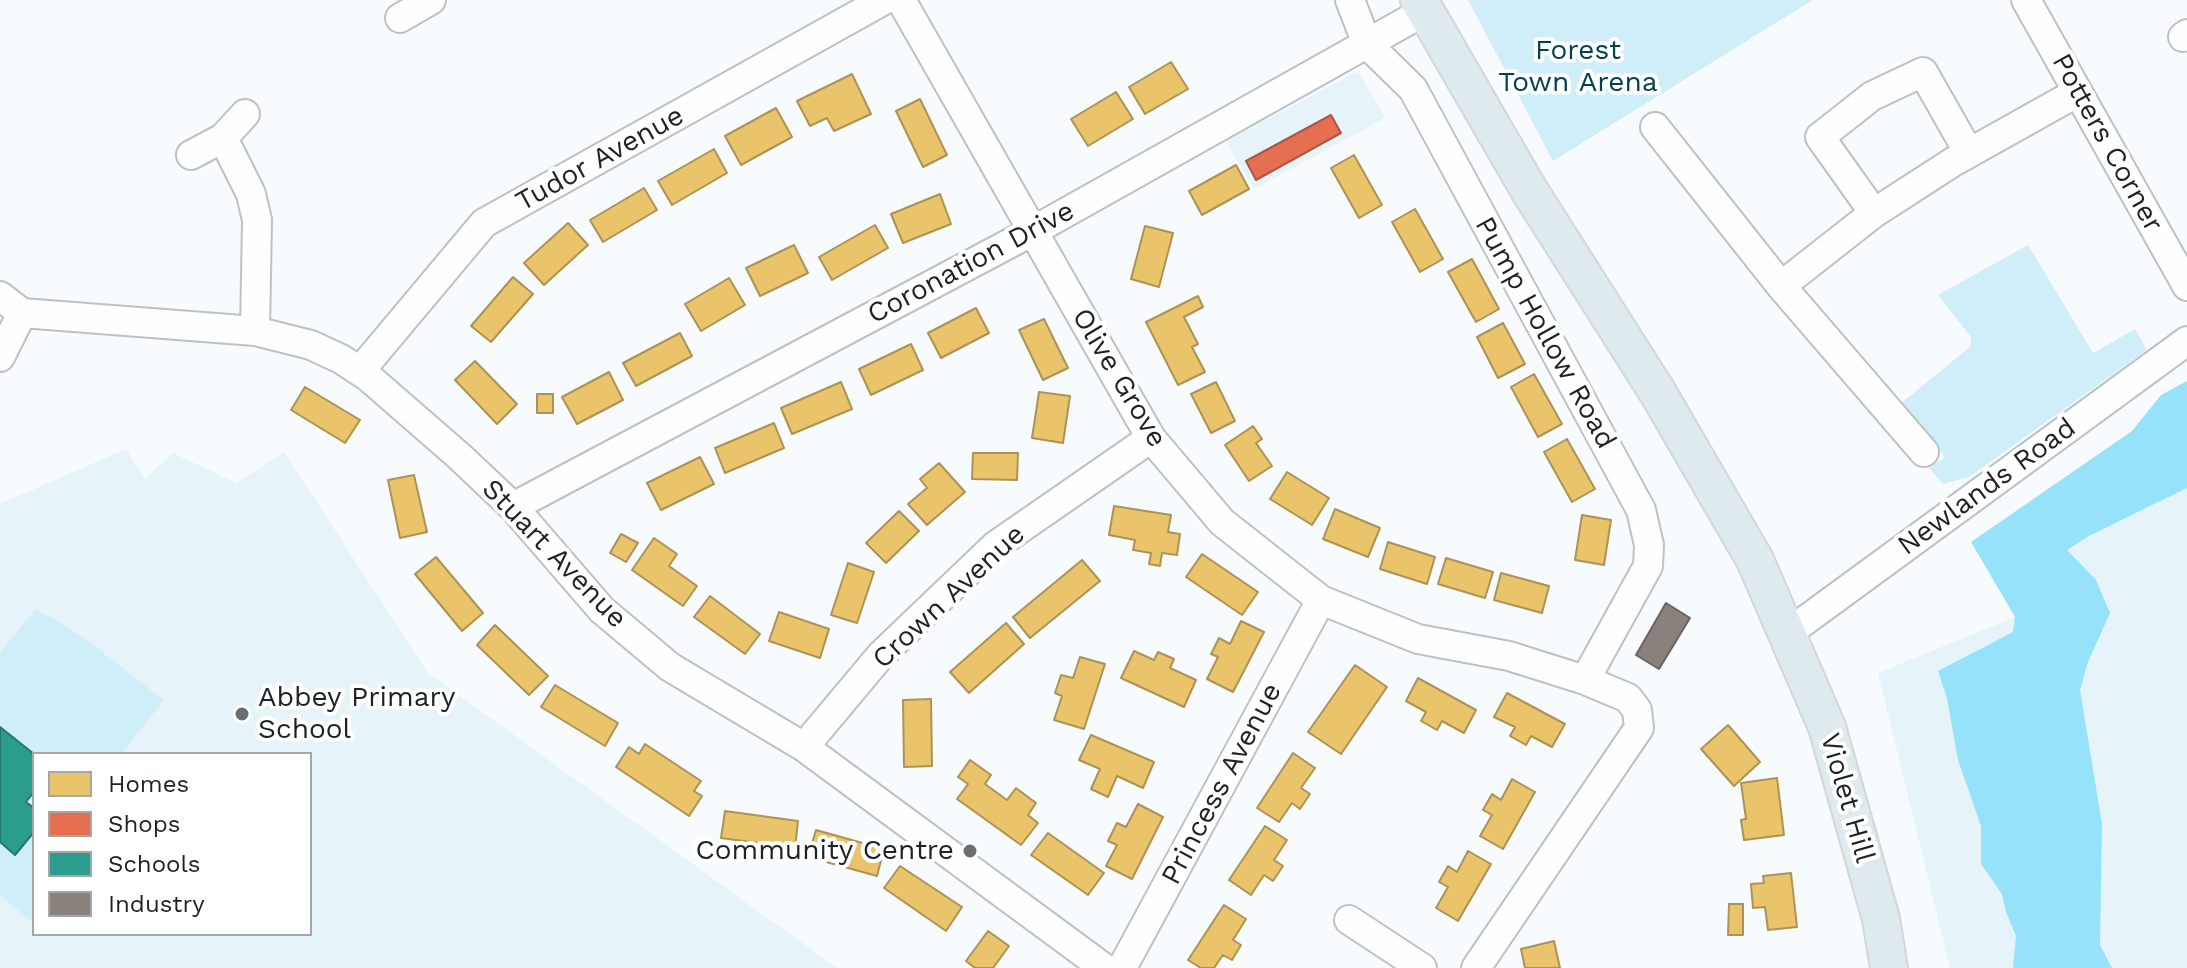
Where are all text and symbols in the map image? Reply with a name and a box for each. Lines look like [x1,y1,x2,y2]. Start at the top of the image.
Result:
park label: Forest Town Arena [1498,34,1658,100]
street label: Potters Corner [2044,48,2170,238]
street label: Tudor Avenue [510,99,690,219]
street label: Coronation Drive [862,194,1080,332]
street label: Pump Hollow Road [1467,211,1623,455]
street label: Olive Grove [1064,302,1174,454]
street label: Newlands Road [1892,411,2082,563]
street label: Stuart Avenue [475,473,633,635]
street label: Crown Avenue [866,518,1032,676]
street label: Princess Avenue [1155,678,1289,890]
place label: Abbey Primary School [258,681,455,747]
marker: Abbey Primary School [233,705,251,723]
street label: Violet Hill [1813,729,1881,867]
legend [32,752,312,936]
text: Homes [108,770,189,798]
text: Shops [108,810,180,838]
place label: Community Centre [695,834,954,868]
marker: Community Centre [961,842,979,860]
text: Schools [108,850,200,878]
text: Industry [108,890,205,918]

